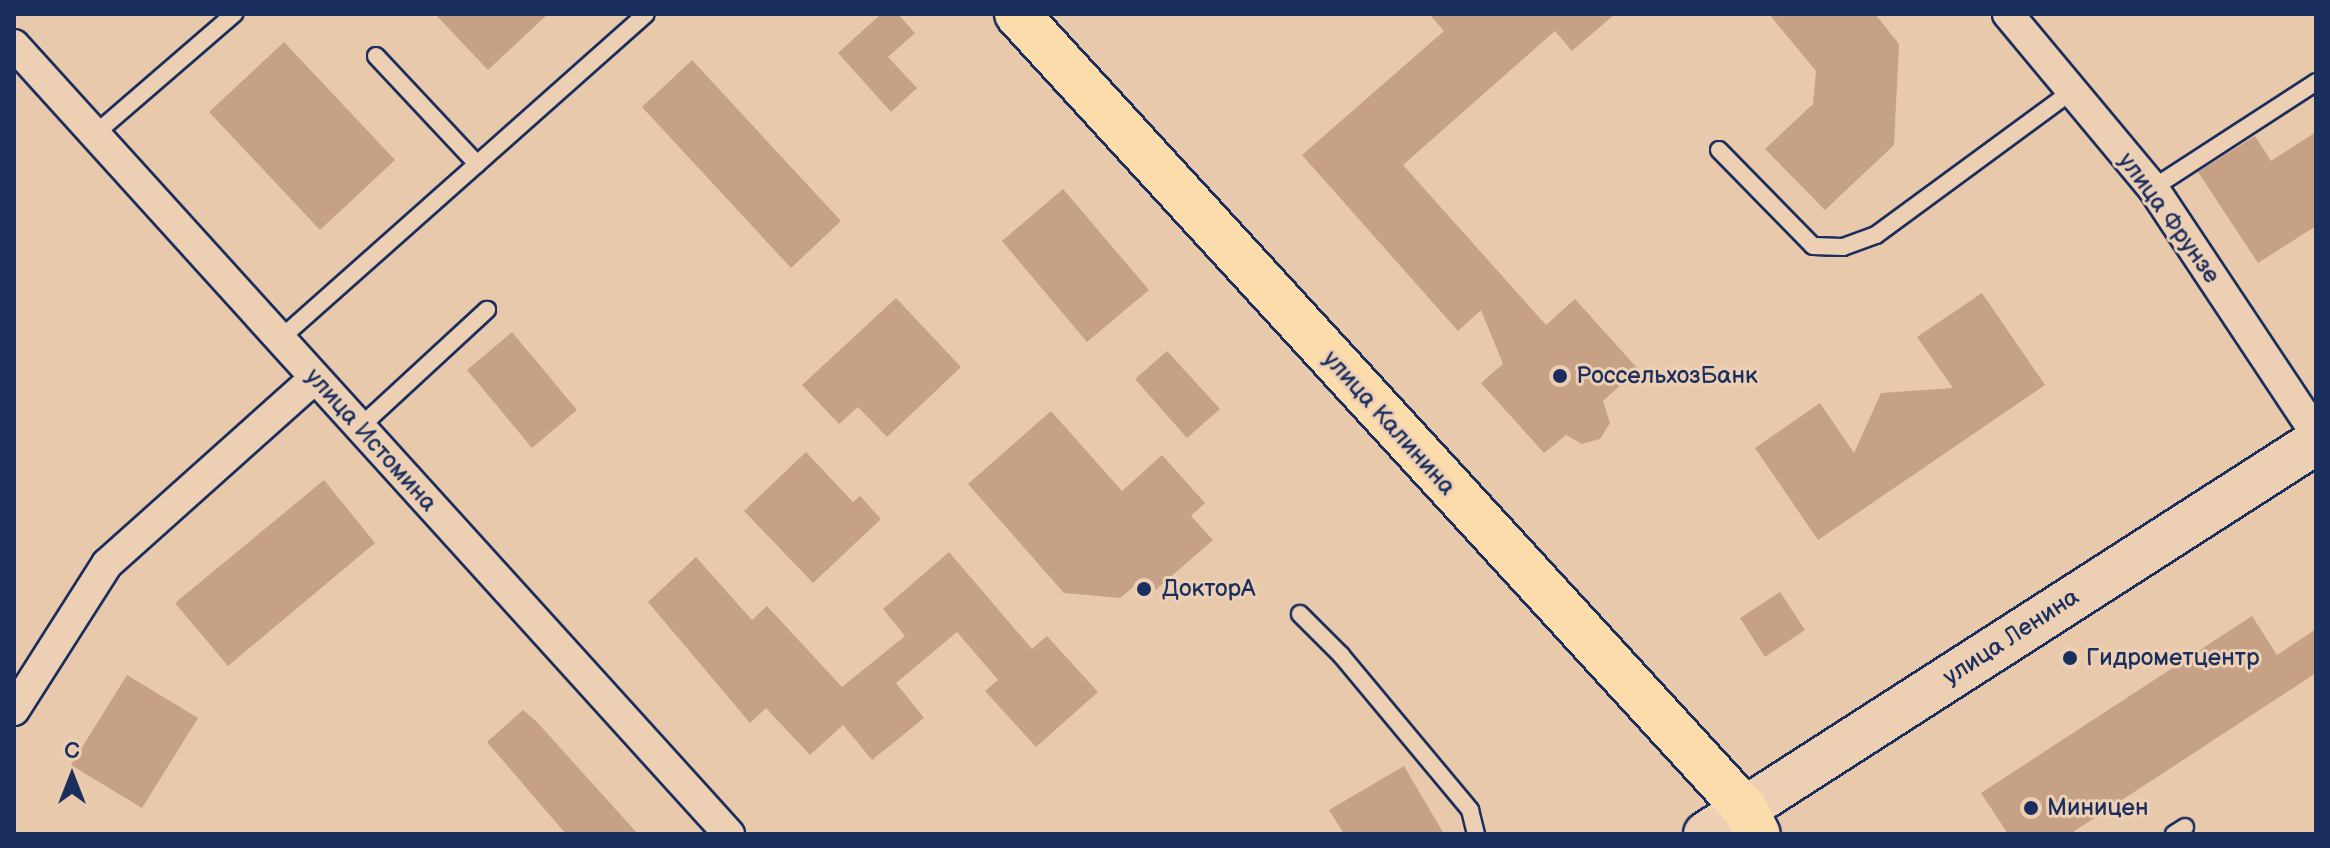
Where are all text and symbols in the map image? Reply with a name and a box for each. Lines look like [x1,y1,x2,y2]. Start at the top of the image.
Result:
street label: улица Фрунзе [2112,147,2226,289]
street label: улица Калинина [1317,345,1461,501]
place label: РоссельхозБанк [1576,362,1758,390]
street label: улица Истомина [299,363,443,517]
marker: РоссельхозБанк [1551,367,1569,385]
place label: ДокторА [1162,575,1256,603]
marker: ДокторА [1133,578,1155,600]
street label: улица Ленина [1938,582,2084,692]
place label: Гидрометцентр [2086,644,2259,672]
marker: Гидрометцентр [2061,649,2079,667]
north arrow [32,736,112,816]
text: С [64,738,80,765]
place label: Миницен [2047,794,2149,822]
marker: Миницен [2022,799,2040,817]

